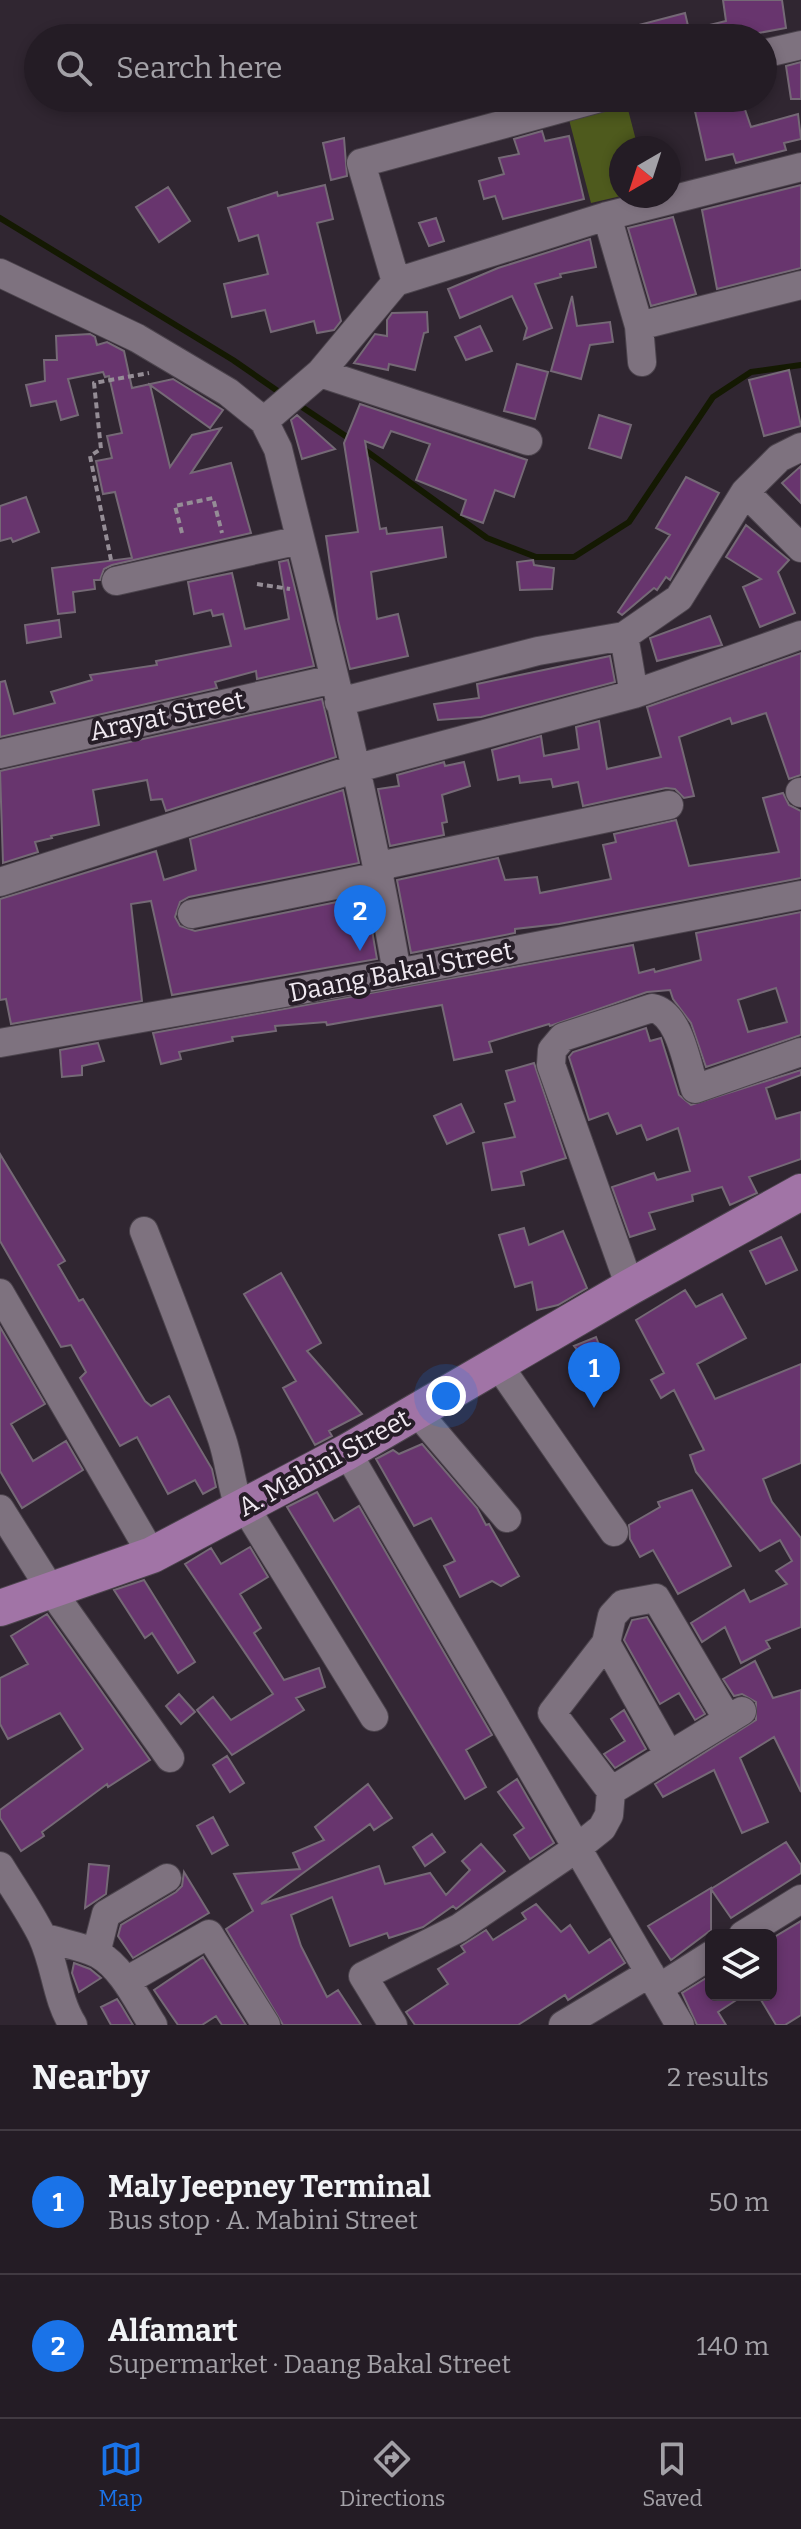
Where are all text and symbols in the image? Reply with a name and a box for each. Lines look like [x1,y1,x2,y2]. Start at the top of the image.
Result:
search box [24,24,777,112]
icon: search [52,46,96,90]
text: Search here [116,50,283,86]
north arrow [609,136,681,208]
street label: Arayat Street [87,684,248,748]
pin: 2 [334,885,386,951]
street label: Daang Bakal Street [286,935,516,1009]
pin: 1 [568,1342,620,1408]
your location [426,1376,466,1416]
street label: A. Mabini Street [233,1403,416,1523]
map controls [705,1929,777,2001]
button: layers [705,1929,777,2001]
text: Nearby [32,2057,150,2098]
text: 2 results [667,2062,769,2093]
text: Maly Jeepney Terminal [108,2169,431,2205]
text: 1 [52,2187,64,2218]
text: 50 m [708,2187,769,2218]
text: Bus stop · A. Mabini Street [108,2205,418,2236]
text: Alfamart [108,2313,238,2349]
text: 2 [51,2331,65,2362]
text: 140 m [697,2331,769,2362]
text: Supermarket · Daang Bakal Street [108,2349,511,2380]
tab: Map [98,2437,143,2512]
tab: Directions [340,2437,445,2512]
tab: Saved [642,2437,703,2512]

